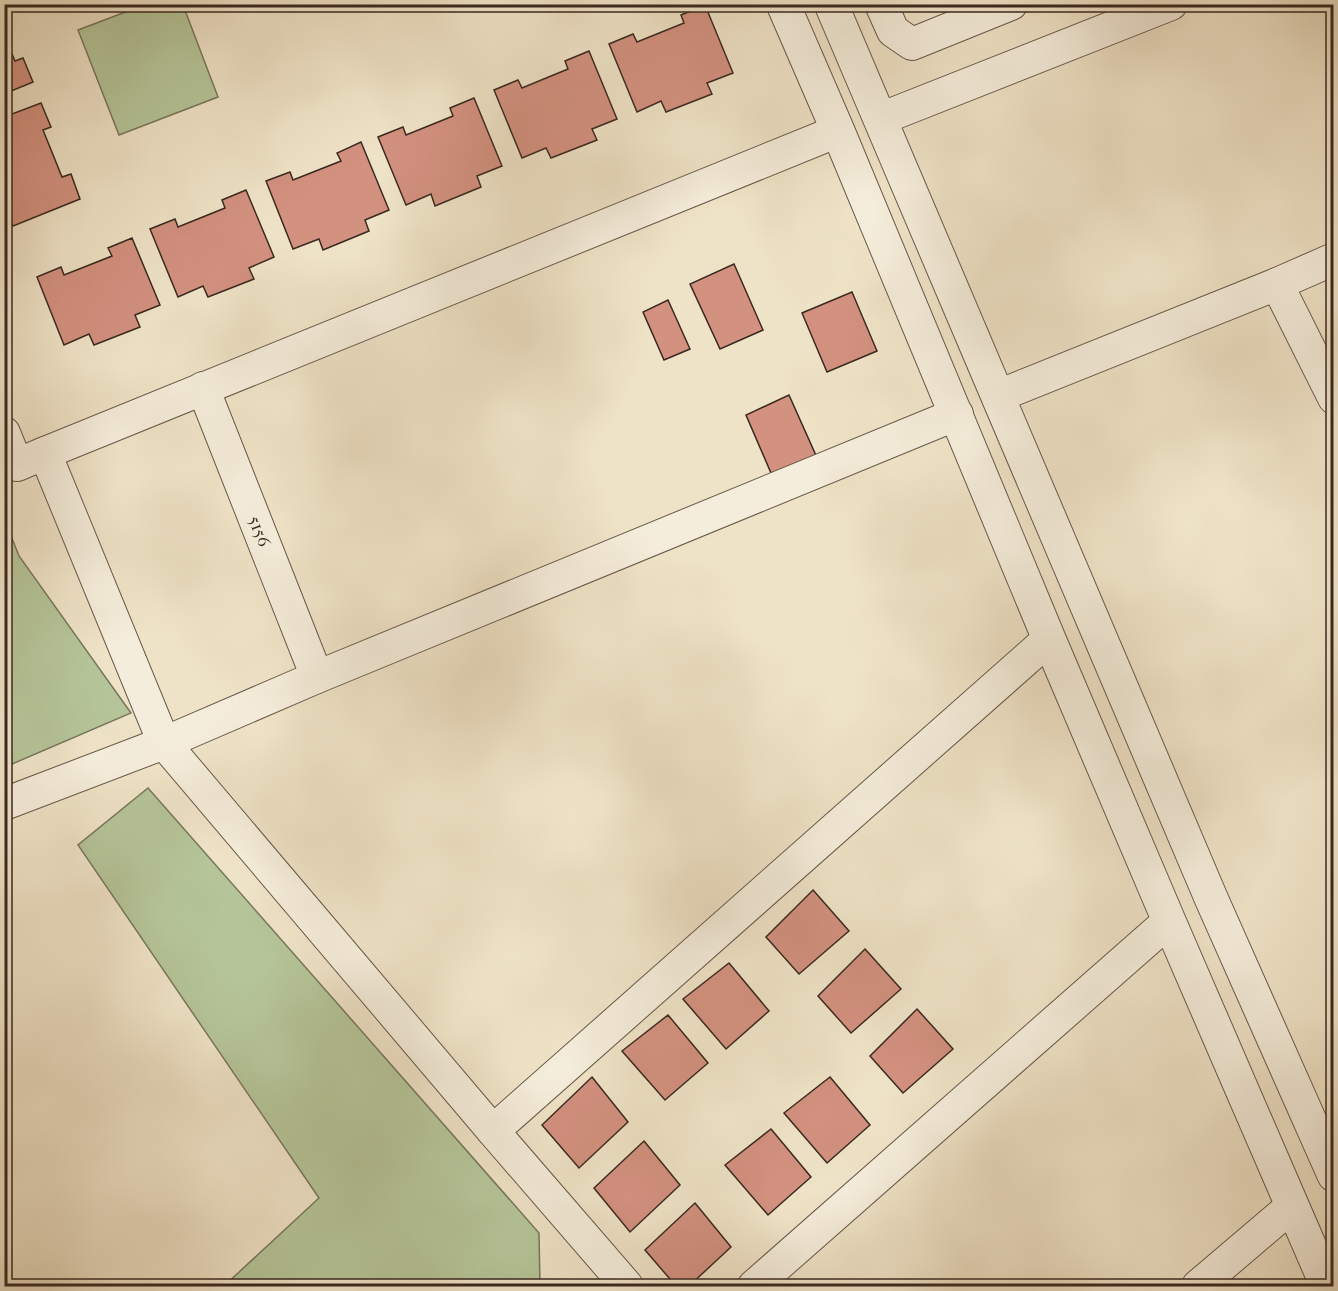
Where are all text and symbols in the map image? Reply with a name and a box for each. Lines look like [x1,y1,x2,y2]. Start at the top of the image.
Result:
street label: 5156 [243,513,275,550]

